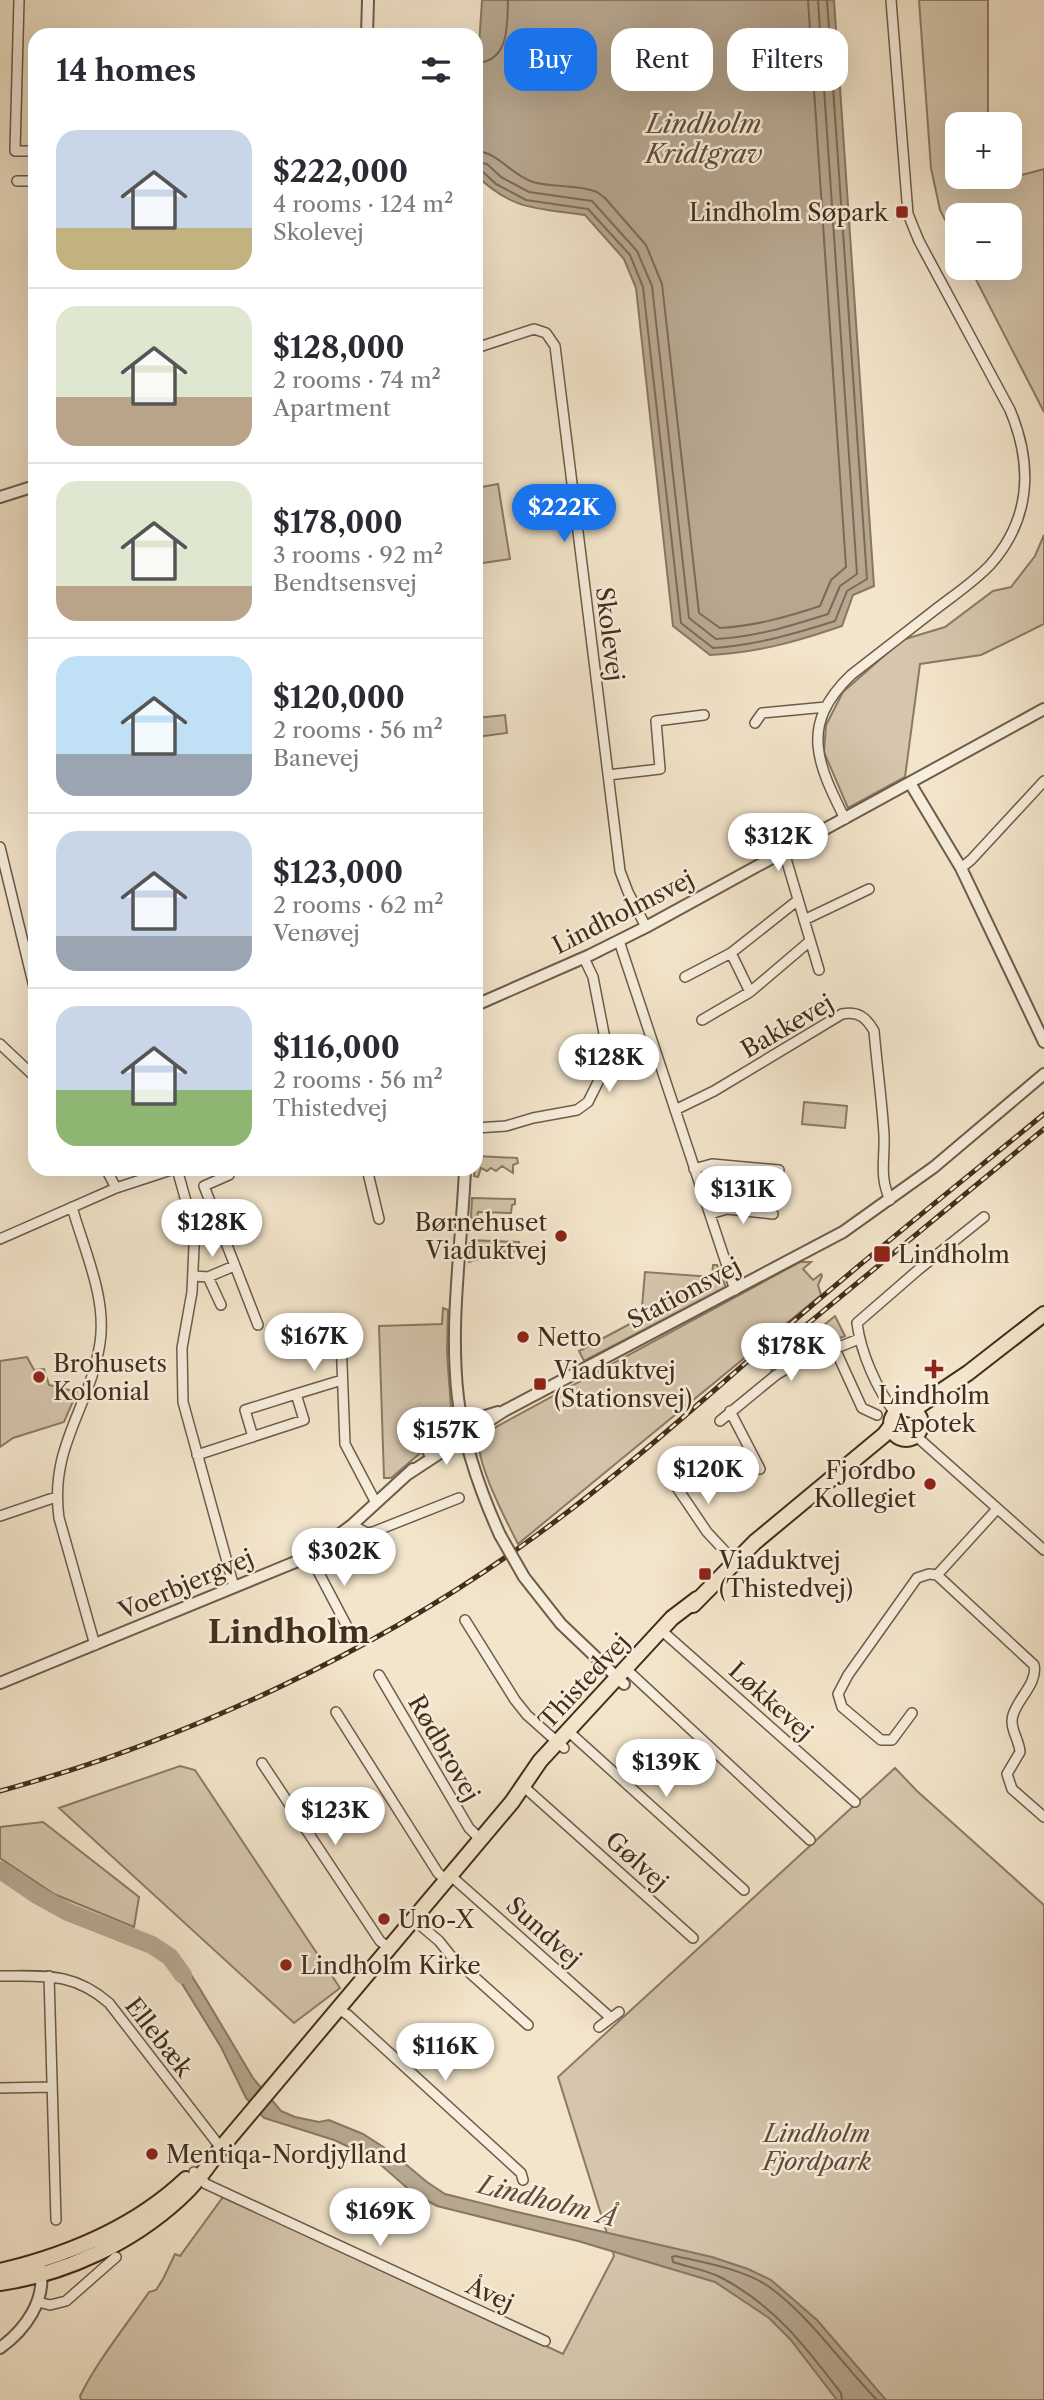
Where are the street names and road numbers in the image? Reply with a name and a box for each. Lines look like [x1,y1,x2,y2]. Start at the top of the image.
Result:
street label: Skolevej [590,585,630,683]
street label: Lindholmsvej [547,864,699,960]
street label: Bakkevej [736,988,838,1064]
street label: Stationsvej [622,1251,746,1335]
street label: Voerbjergvej [113,1543,258,1626]
street label: Thistedvej [533,1627,635,1735]
street label: Løkkevej [723,1656,819,1746]
street label: Rødbrovej [402,1690,486,1806]
street label: Gølvej [600,1826,674,1896]
street label: Sundvej [500,1891,588,1973]
street label: Ellebæk [119,1992,200,2083]
street label: Åvej [461,2270,518,2317]

